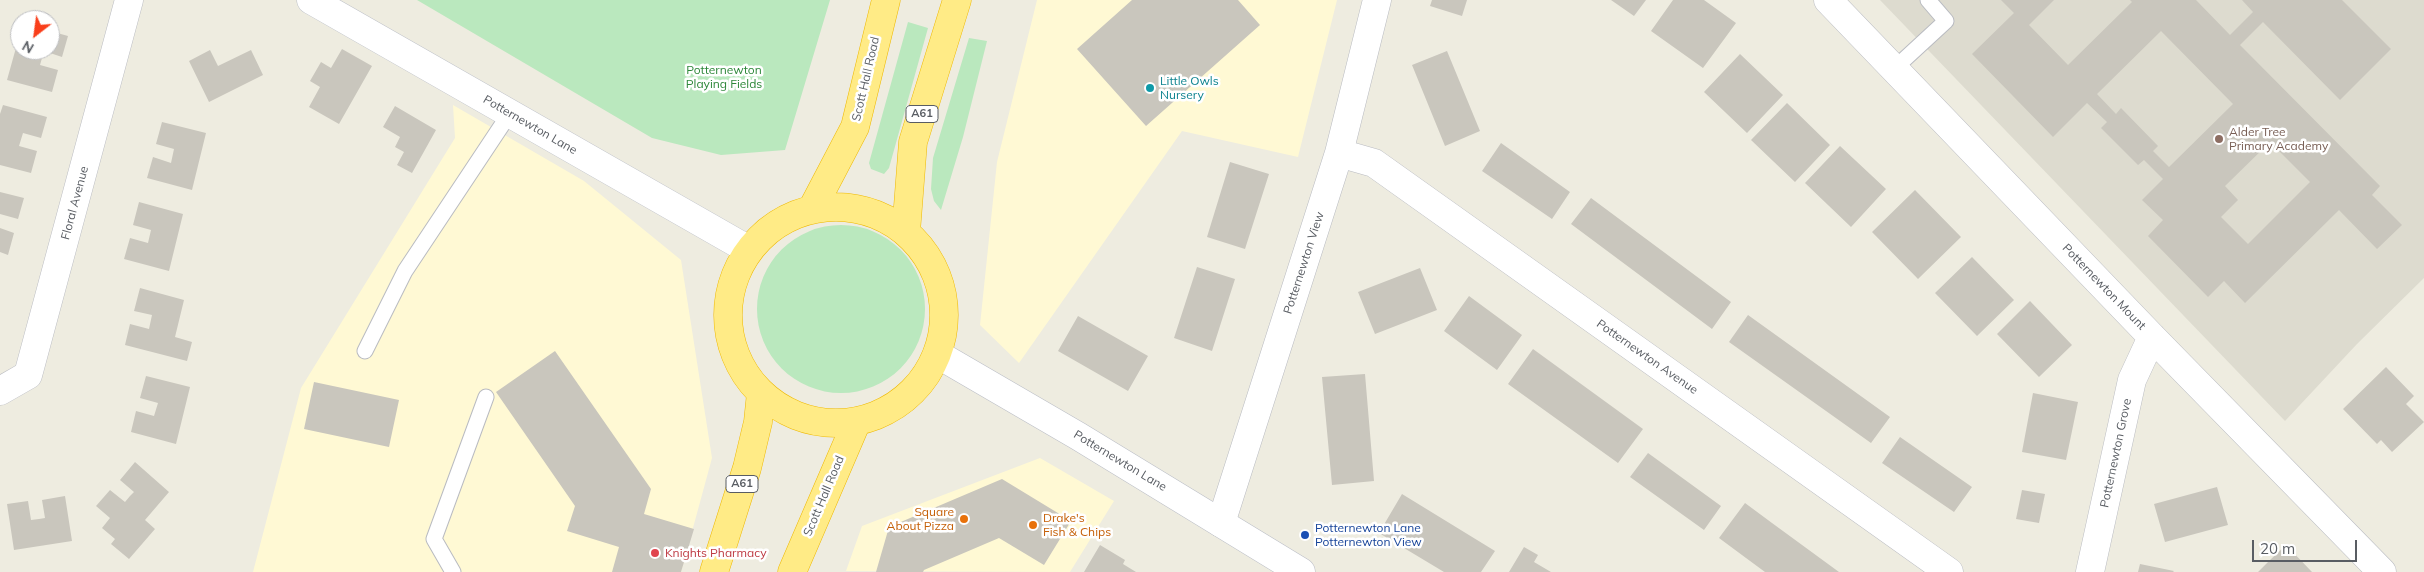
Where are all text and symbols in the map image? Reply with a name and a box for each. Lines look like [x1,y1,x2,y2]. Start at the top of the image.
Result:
north arrow [10,10,60,60]
street label: Scott Hall Road [849,35,883,123]
text: N [19,37,37,58]
park label: Potternewton Playing Fields [686,63,762,91]
place label: Little Owls Nursery [1160,74,1219,102]
marker: Little Owls Nursery [1144,82,1156,94]
street label: Potternewton Lane [481,92,579,158]
road number: A61 [906,106,938,122]
place label: Alder Tree Primary Academy [2229,125,2328,153]
marker: Alder Tree Primary Academy [2213,133,2225,145]
street label: Floral Avenue [58,165,92,241]
street label: Potternewton View [1281,210,1327,316]
street label: Potternewton Mount [2059,241,2149,333]
street label: Potternewton Avenue [1594,317,1700,397]
street label: Potternewton Grove [2097,397,2135,509]
street label: Potternewton Lane [1071,428,1169,494]
street label: Scott Hall Road [801,454,847,538]
road number: A61 [726,476,758,492]
place label: Square About Pizza [887,505,954,533]
place label: Drake's Fish & Chips [1043,511,1111,539]
marker: Square About Pizza [958,513,970,525]
marker: Drake's Fish & Chips [1027,519,1039,531]
place label: Potternewton Lane Potternewton View [1315,521,1422,549]
marker: Potternewton Lane Potternewton View [1299,529,1311,541]
scale bar [2254,530,2359,562]
text: 20 m [2260,539,2295,558]
place label: Knights Pharmacy [665,546,767,560]
marker: Knights Pharmacy [649,547,661,559]

